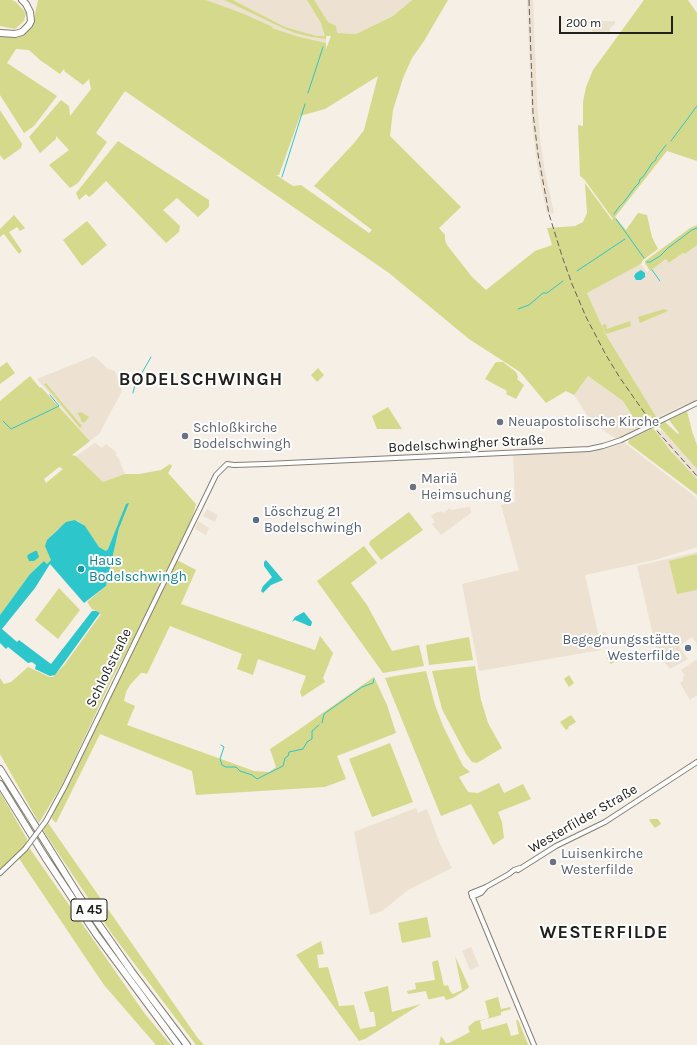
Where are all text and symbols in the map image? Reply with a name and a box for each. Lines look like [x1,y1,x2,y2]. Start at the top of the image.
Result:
scale bar [561,8,675,34]
text: 200 m [566,16,601,30]
district label: BODELSCHWINGH [119,369,283,391]
place label: Neuapostolische Kirche [508,414,659,430]
marker: Neuapostolische Kirche [495,417,505,427]
place label: Schloßkirche Bodelschwingh [193,420,291,452]
marker: Schloßkirche Bodelschwingh [180,431,190,441]
street label: Bodelschwingher Straße [388,432,544,456]
place label: Mariä Heimsuchung [421,471,511,504]
marker: Mariä Heimsuchung [408,482,418,492]
place label: Löschzug 21 Bodelschwingh [264,504,362,536]
marker: Löschzug 21 Bodelschwingh [251,515,261,525]
place label: Haus Bodelschwingh [89,553,187,586]
marker: Haus Bodelschwingh [76,564,86,574]
street label: Schloßstraße [83,626,135,710]
place label: Begegnungsstätte Westerfilde [562,632,680,664]
marker: Begegnungsstätte Westerfilde [683,643,693,653]
street label: Westerfilder Straße [525,781,641,857]
place label: Luisenkirche Westerfilde [561,846,643,878]
marker: Luisenkirche Westerfilde [548,857,558,867]
road number: A 45 [71,899,107,921]
district label: WESTERFILDE [540,922,668,944]

